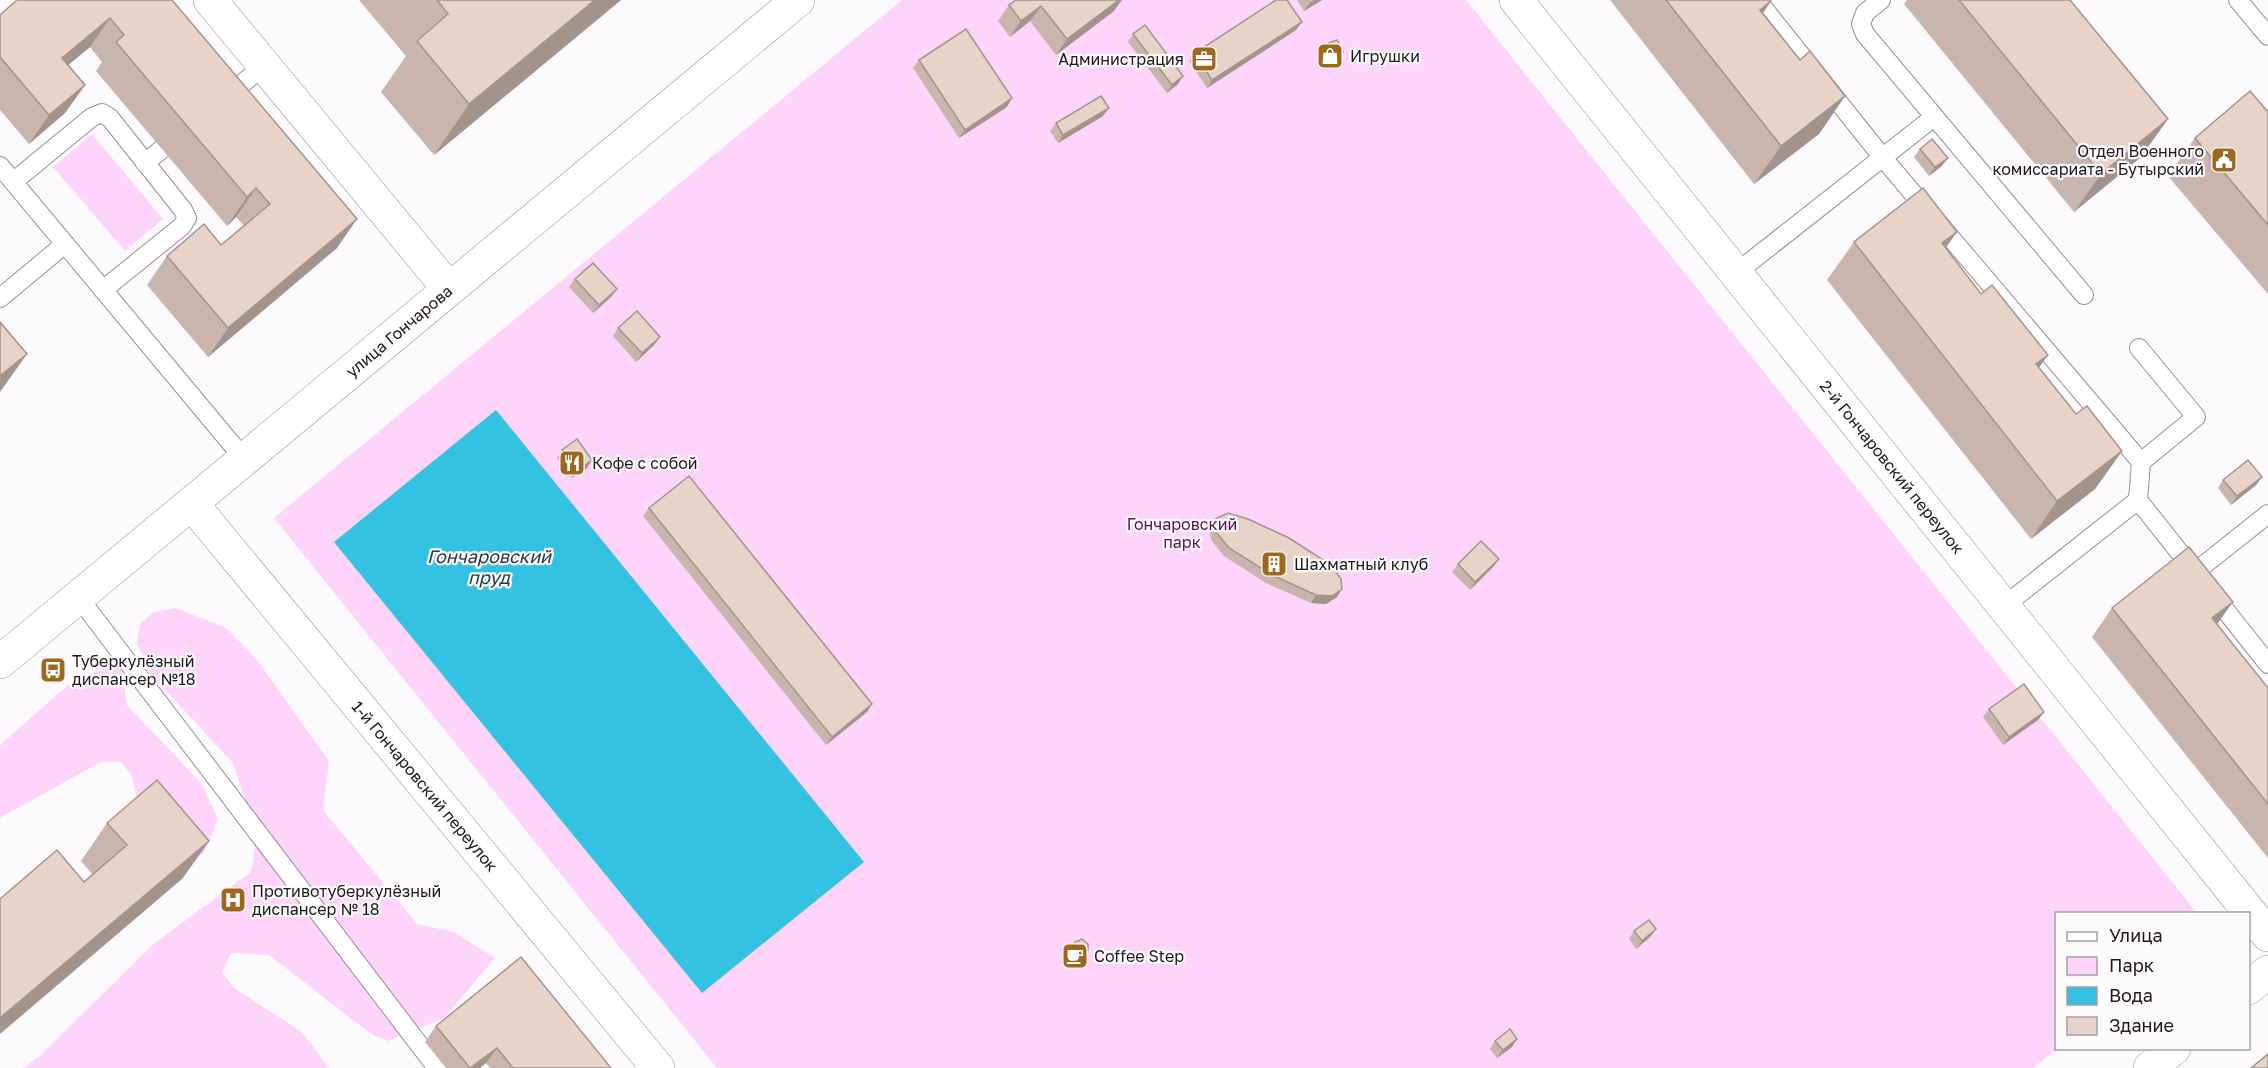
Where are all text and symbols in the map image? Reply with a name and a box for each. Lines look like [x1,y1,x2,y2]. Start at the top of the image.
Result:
shop icon: Игрушки [1315,41,1345,71]
office icon: Администрация [1189,44,1219,74]
place label: Игрушки [1350,46,1420,66]
place label: Администрация [1058,49,1184,69]
place label: Отдел Военного комиссариата - Бутырский [1992,141,2204,179]
public building icon: Отдел Военного комиссариата - Бутырский [2209,145,2239,175]
street label: улица Гончарова [342,281,456,381]
street label: 2-й Гончаровский переулок [1816,376,1968,558]
restaurant icon: Кофе с собой [557,448,587,478]
place label: Кофе с собой [592,453,698,473]
park label: Гончаровский парк [1127,514,1237,552]
water label: Гончаровский пруд [427,545,552,588]
building icon: Шахматный клуб [1259,549,1289,579]
place label: Шахматный клуб [1294,554,1428,574]
place label: Туберкулёзный диспансер №18 [72,651,195,689]
bus stop icon: Туберкулёзный диспансер №18 [38,655,68,685]
street label: 1-й Гончаровский переулок [348,697,502,875]
place label: Противотуберкулёзный диспансер № 18 [252,881,441,919]
hospital icon: Противотуберкулёзный диспансер № 18 [218,885,248,915]
legend [2055,912,2250,1050]
text: Улица [2109,924,2163,946]
cafe icon: Coffee Step [1060,941,1090,971]
place label: Coffee Step [1094,946,1184,966]
text: Парк [2109,954,2154,976]
text: Вода [2109,984,2153,1006]
text: Здание [2109,1014,2174,1036]

